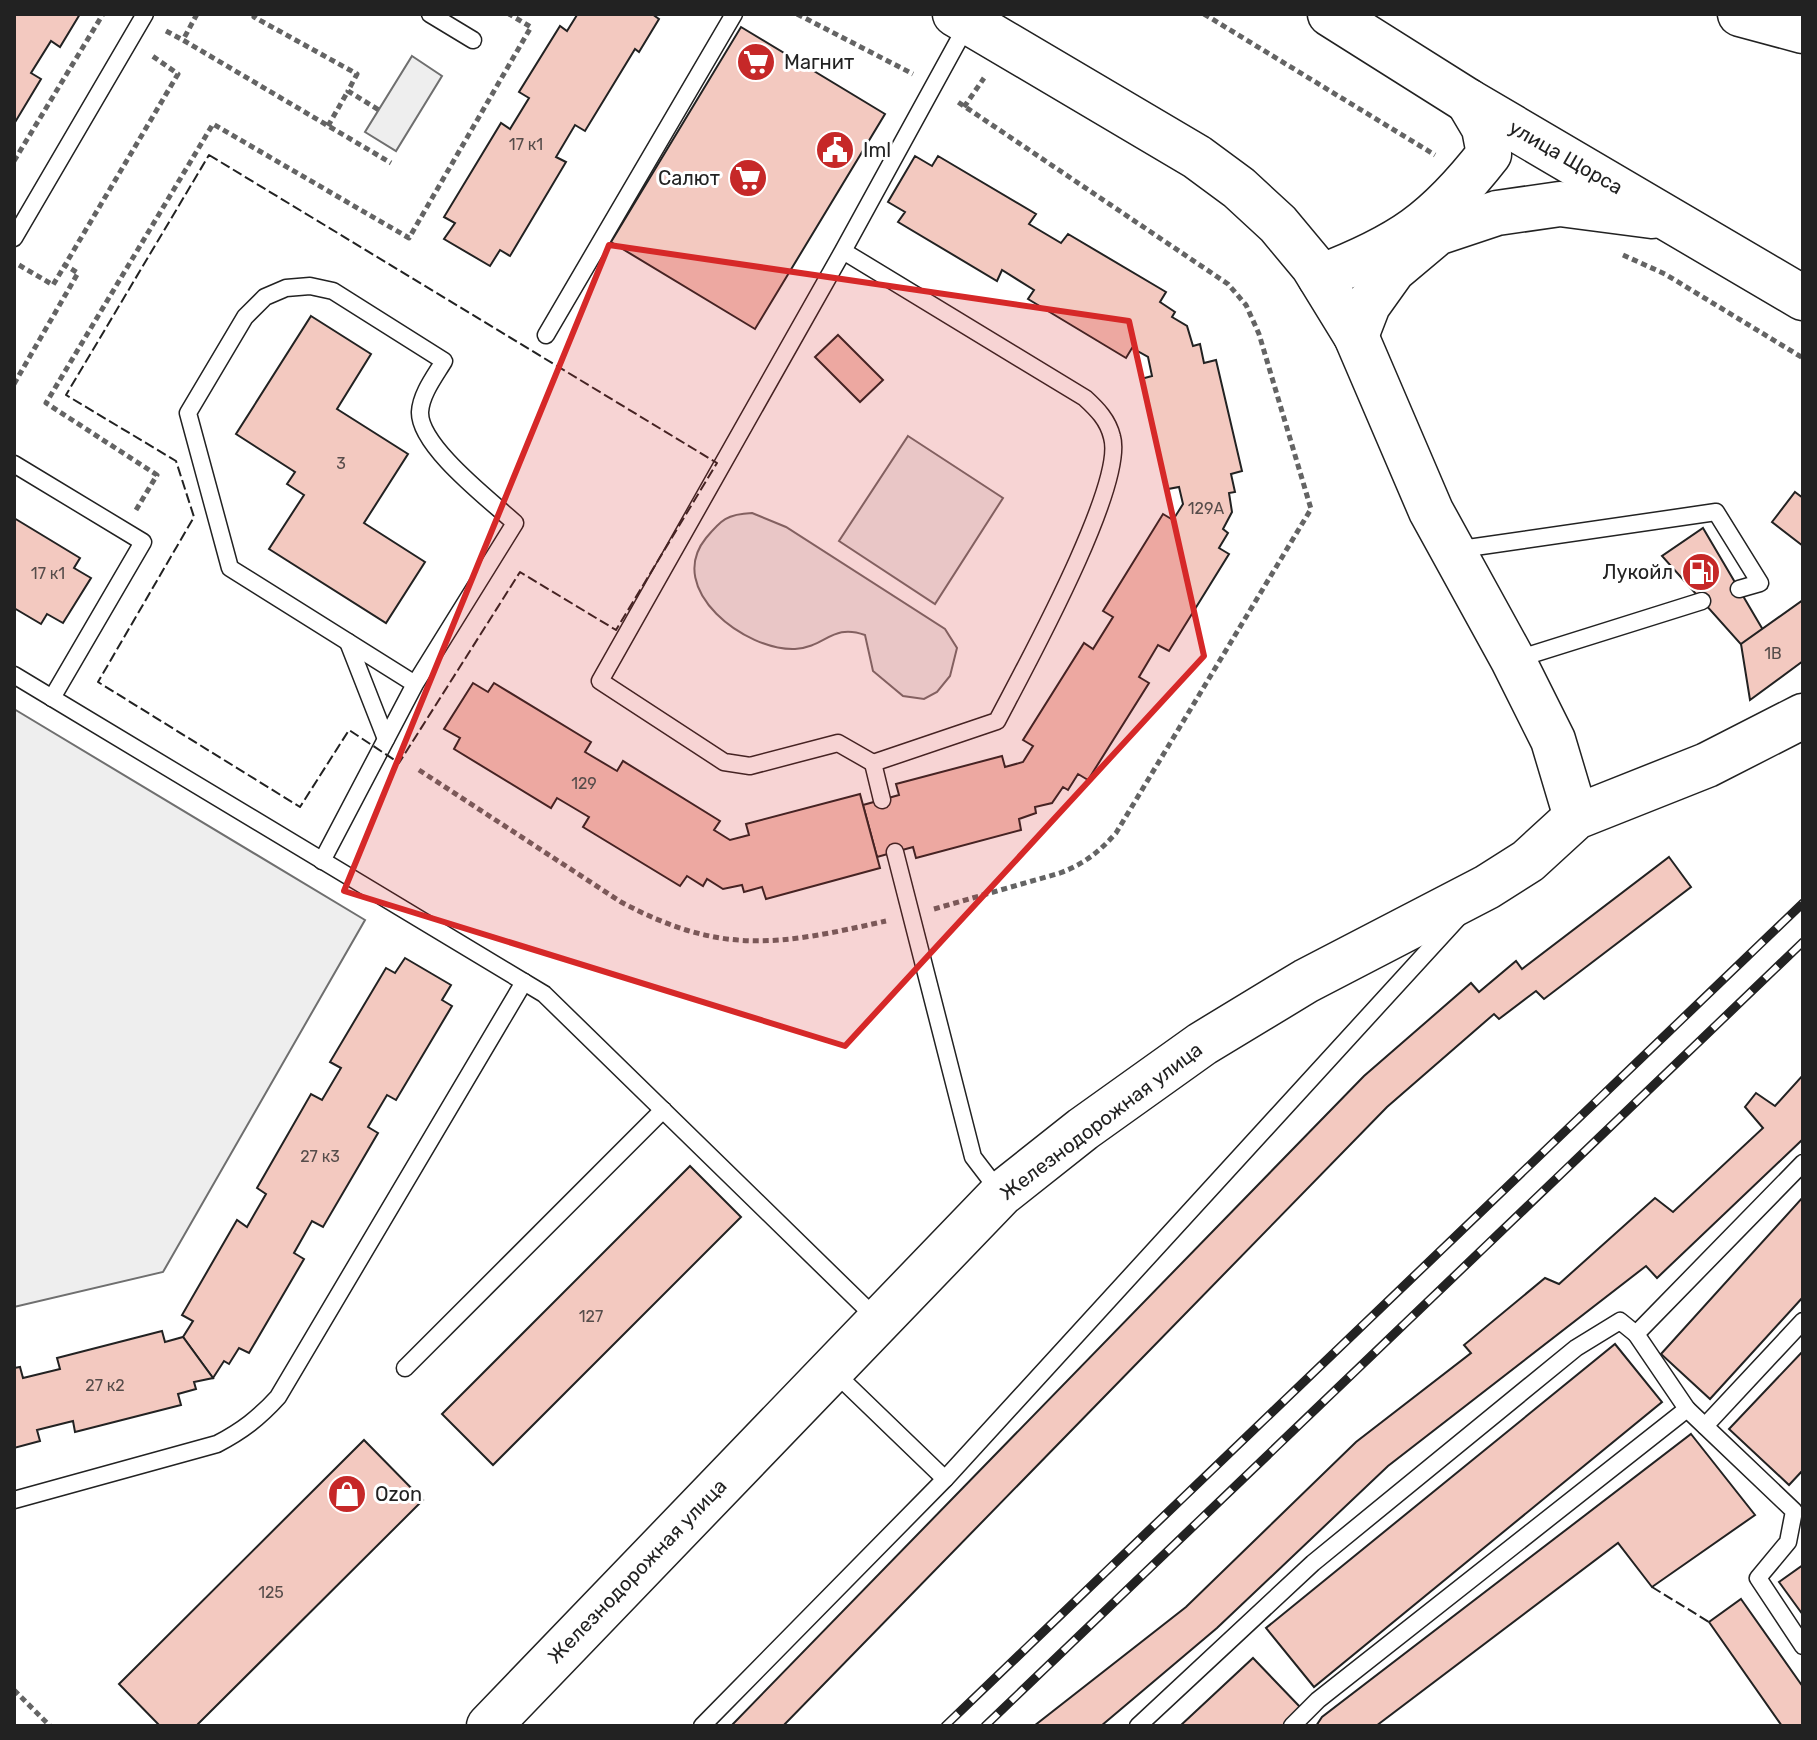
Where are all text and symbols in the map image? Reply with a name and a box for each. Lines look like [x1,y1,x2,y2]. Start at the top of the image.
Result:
supermarket icon: Магнит [735,41,777,83]
place label: Магнит [784,50,854,74]
street label: улица Щорса [1505,115,1627,199]
public building icon: Iml [814,129,856,171]
house number: 17 к1 [509,135,543,154]
place label: Iml [863,138,891,162]
supermarket icon: Салют [727,157,769,199]
place label: Салют [658,166,720,190]
house number: 3 [336,454,346,473]
house number: 129А [1188,499,1225,518]
fuel station icon: Лукойл [1680,551,1722,593]
place label: Лукойл [1602,560,1673,584]
house number: 17 к1 [31,564,65,583]
house number: 1В [1764,644,1782,663]
house number: 129 [571,774,597,793]
street label: Железнодорожная улица [995,1037,1207,1205]
house number: 27 к3 [300,1147,340,1166]
house number: 127 [579,1307,603,1326]
house number: 27 к2 [85,1376,125,1395]
shop icon: Ozon [326,1473,368,1515]
street label: Железнодорожная улица [543,1474,731,1668]
place label: Ozon [375,1482,422,1506]
house number: 125 [258,1583,284,1602]

